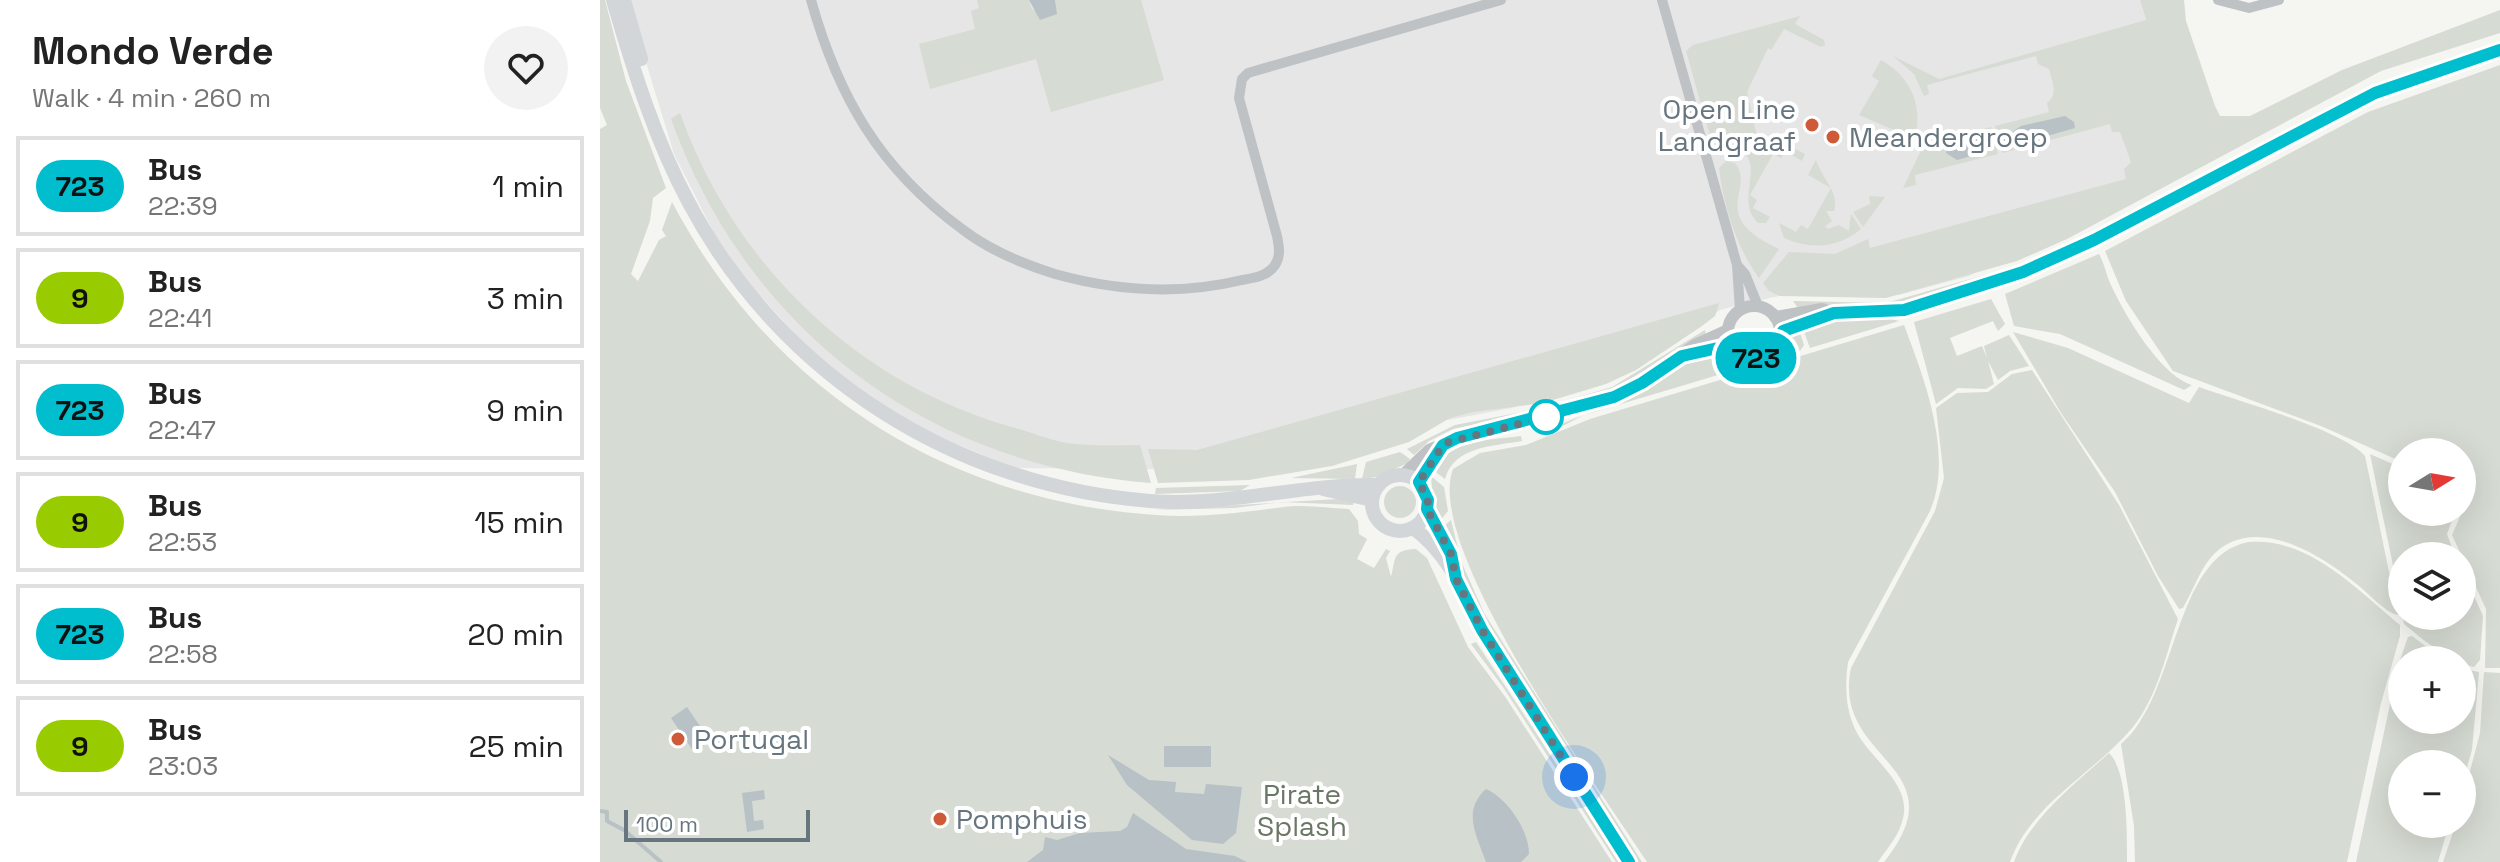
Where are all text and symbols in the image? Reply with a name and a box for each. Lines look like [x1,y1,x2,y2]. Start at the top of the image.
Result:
button: heart [484,26,568,110]
text: Mondo Verde [32,27,274,75]
text: Walk · 4 min · 260 m [32,81,271,115]
place label: Open Line Landgraaf [1658,91,1796,159]
marker: Open Line Landgraaf [1803,116,1821,134]
place label: Meandergroep [1849,119,2048,155]
marker: Meandergroep [1824,128,1842,146]
text: Bus [148,150,202,189]
text: 1 min [492,167,564,206]
text: 723 [55,168,105,204]
text: 22:39 [148,189,218,223]
text: Bus [148,262,202,301]
text: 3 min [487,279,564,318]
text: 9 [71,280,89,316]
text: 22:41 [148,301,212,335]
line badge: 723 [1710,332,1802,384]
text: 723 [1731,340,1781,376]
text: Bus [148,374,202,413]
text: 9 min [486,391,564,430]
text: 723 [55,392,105,428]
unlabelled marker [1529,400,1563,434]
text: 22:47 [148,413,216,447]
north arrow [2388,438,2476,526]
map controls [2388,438,2476,838]
text: Bus [148,486,202,525]
text: 15 min [474,503,564,542]
text: 9 [71,504,89,540]
text: 22:53 [148,525,217,559]
button: layers [2388,542,2476,630]
text: Bus [148,598,202,637]
text: 20 min [467,615,564,654]
text: 723 [55,616,105,652]
text: 22:58 [148,637,218,671]
button: + [2388,646,2476,734]
text: Bus [148,710,202,749]
place label: Portugal [694,721,809,757]
text: 25 min [469,727,564,766]
text: 9 [71,728,89,764]
marker: Portugal [669,730,687,748]
text: 23:03 [148,749,218,783]
button: − [2388,750,2476,838]
your location [1554,757,1594,797]
park label: Pirate Splash [1257,776,1347,844]
place label: Pomphuis [956,801,1087,837]
scale bar [624,806,810,842]
text: 100 m [636,810,698,838]
marker: Pomphuis [931,810,949,828]

